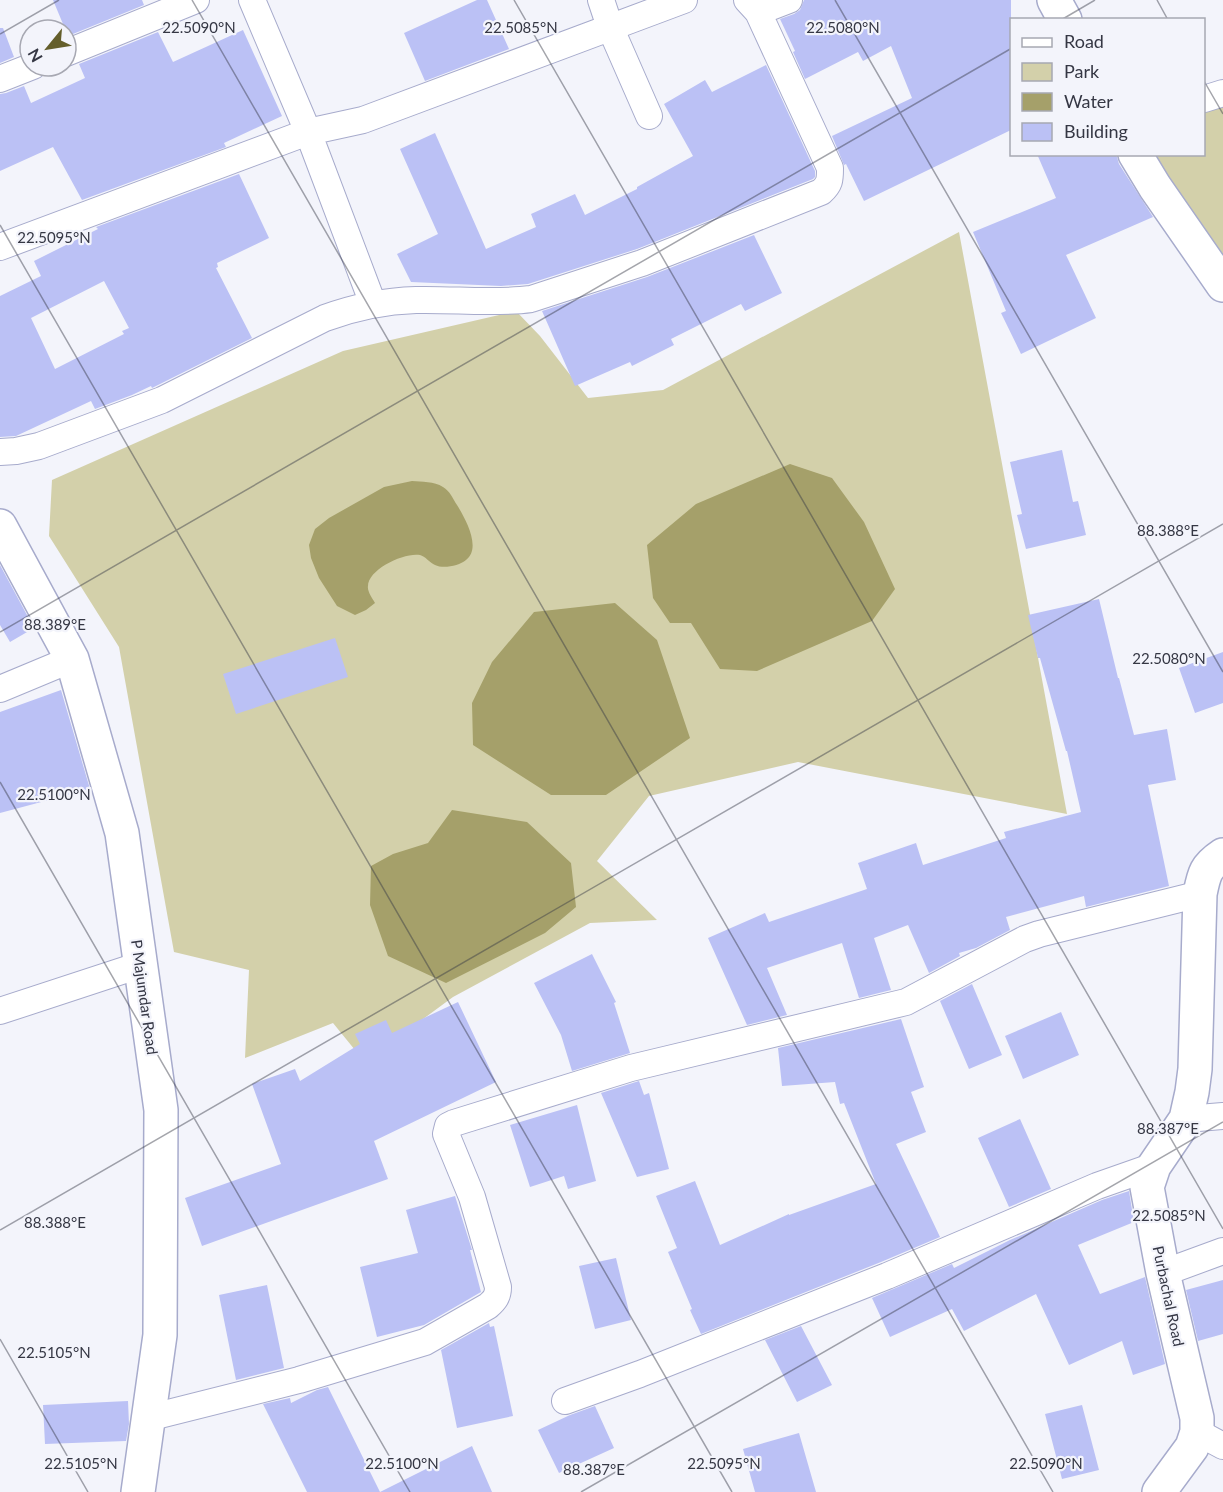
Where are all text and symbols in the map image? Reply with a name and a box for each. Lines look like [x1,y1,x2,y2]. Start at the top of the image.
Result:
north arrow [18,18,78,78]
text: 22.5090°N [162,18,236,36]
text: 22.5085°N [484,18,558,36]
text: 22.5080°N [806,18,880,36]
legend [1010,18,1205,156]
text: Road [1064,30,1104,52]
text: N [23,46,46,66]
text: Park [1064,60,1100,82]
text: Water [1064,90,1113,112]
text: Building [1064,120,1128,142]
text: 22.5095°N [17,228,91,246]
text: 88.388°E [1137,521,1199,539]
text: 88.389°E [24,615,86,633]
text: 22.5080°N [1132,649,1206,667]
text: 22.5100°N [17,785,91,803]
street label: P Majumdar Road [128,938,162,1056]
text: 88.387°E [1137,1119,1199,1137]
text: 22.5085°N [1132,1206,1206,1224]
text: 88.388°E [24,1213,86,1231]
street label: Purbachal Road [1150,1244,1188,1348]
text: 22.5105°N [17,1343,91,1361]
text: 22.5105°N [44,1454,118,1472]
text: 22.5100°N [365,1454,439,1472]
text: 22.5095°N [687,1454,761,1472]
text: 22.5090°N [1009,1454,1083,1472]
text: 88.387°E [563,1460,625,1478]

